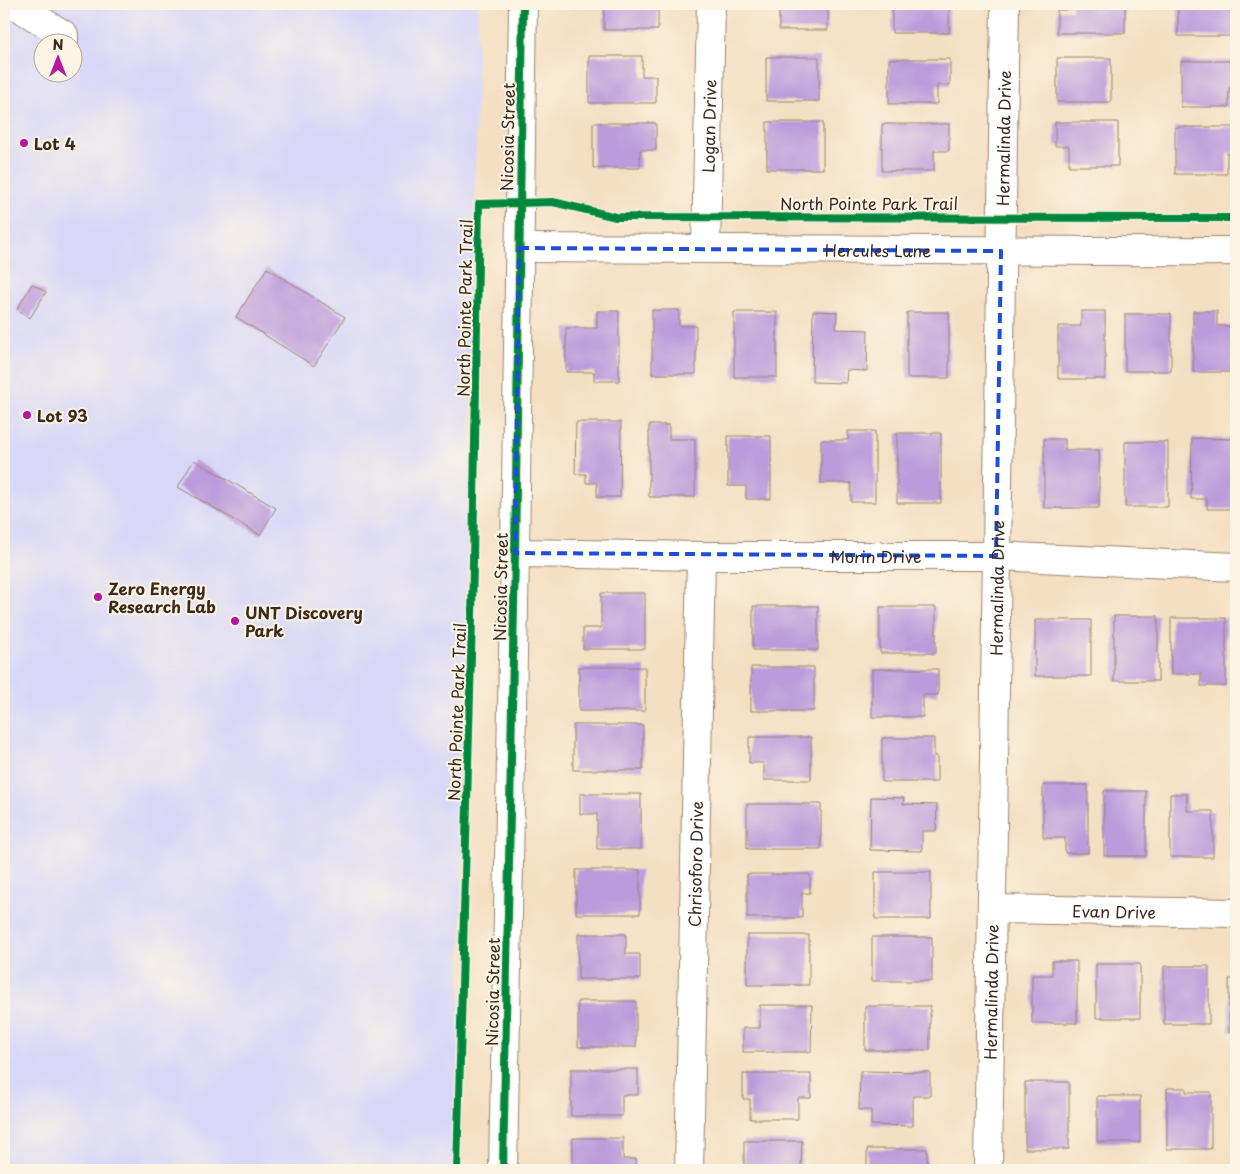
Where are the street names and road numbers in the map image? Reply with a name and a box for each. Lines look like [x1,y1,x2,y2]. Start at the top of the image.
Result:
street label: Hermalinda Drive [990,70,1016,206]
street label: Logan Drive [696,79,721,173]
street label: Nicosia Street [494,82,520,192]
street label: North Pointe Park Trail [780,191,958,215]
street label: North Pointe Park Trail [450,219,478,397]
street label: Hercules Lane [825,237,931,262]
street label: Hermalinda Drive [983,520,1009,656]
street label: Nicosia Street [487,532,513,642]
street label: Morin Drive [830,544,922,568]
street label: North Pointe Park Trail [441,623,471,801]
street label: Chrisoforo Drive [682,801,708,927]
street label: Evan Drive [1072,898,1156,924]
street label: Hermalinda Drive [978,924,1004,1060]
street label: Nicosia Street [479,937,505,1047]

